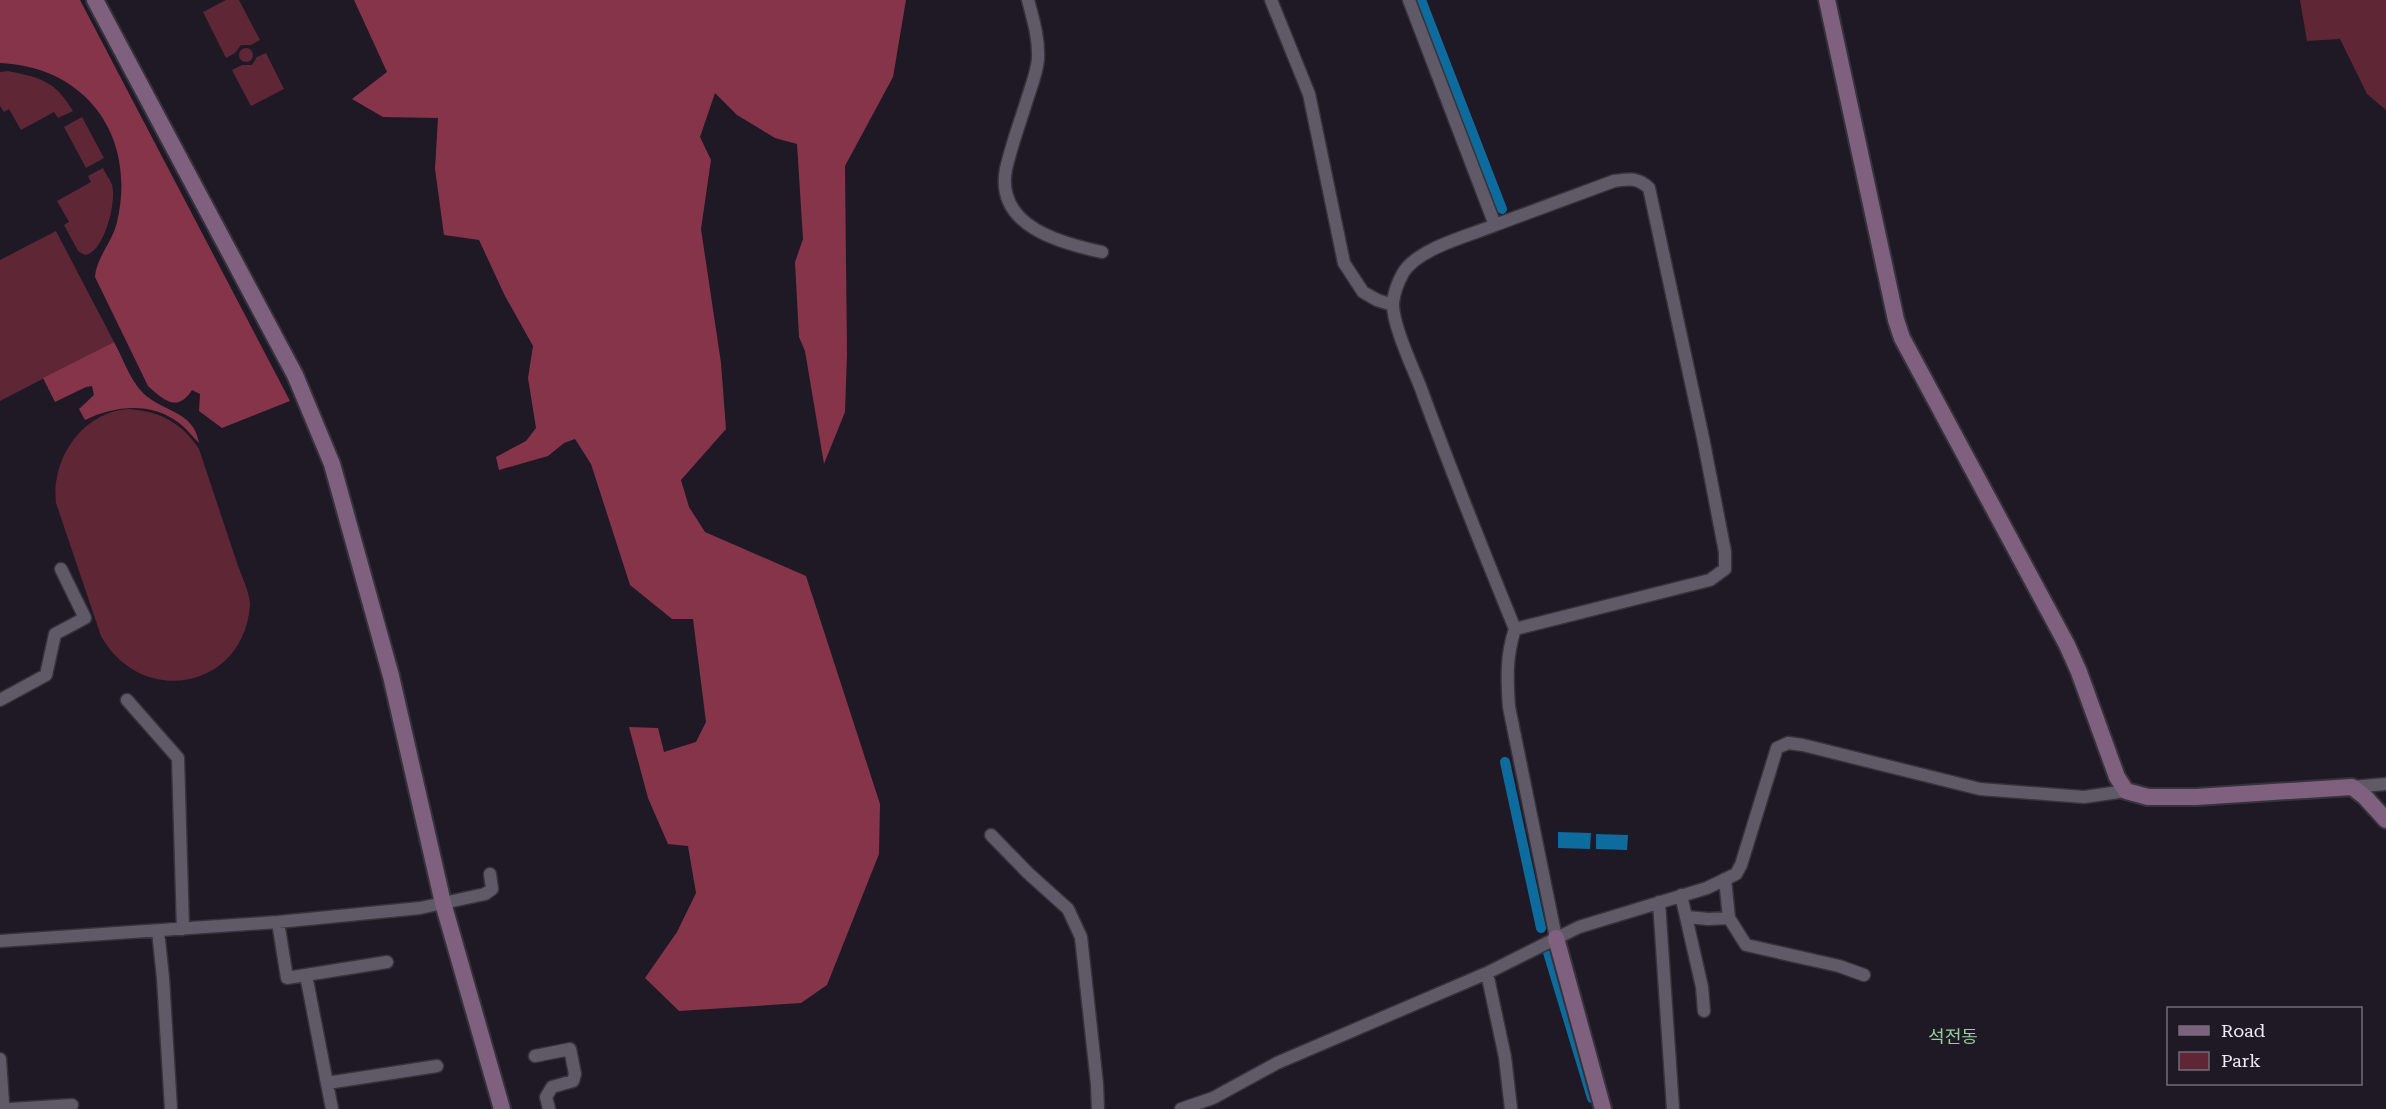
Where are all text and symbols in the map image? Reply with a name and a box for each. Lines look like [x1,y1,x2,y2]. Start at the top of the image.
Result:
legend [2167,1007,2362,1085]
text: Road [2221,1020,2266,1041]
district label: 석전동 [1928,1026,1978,1047]
text: Park [2221,1050,2261,1071]

